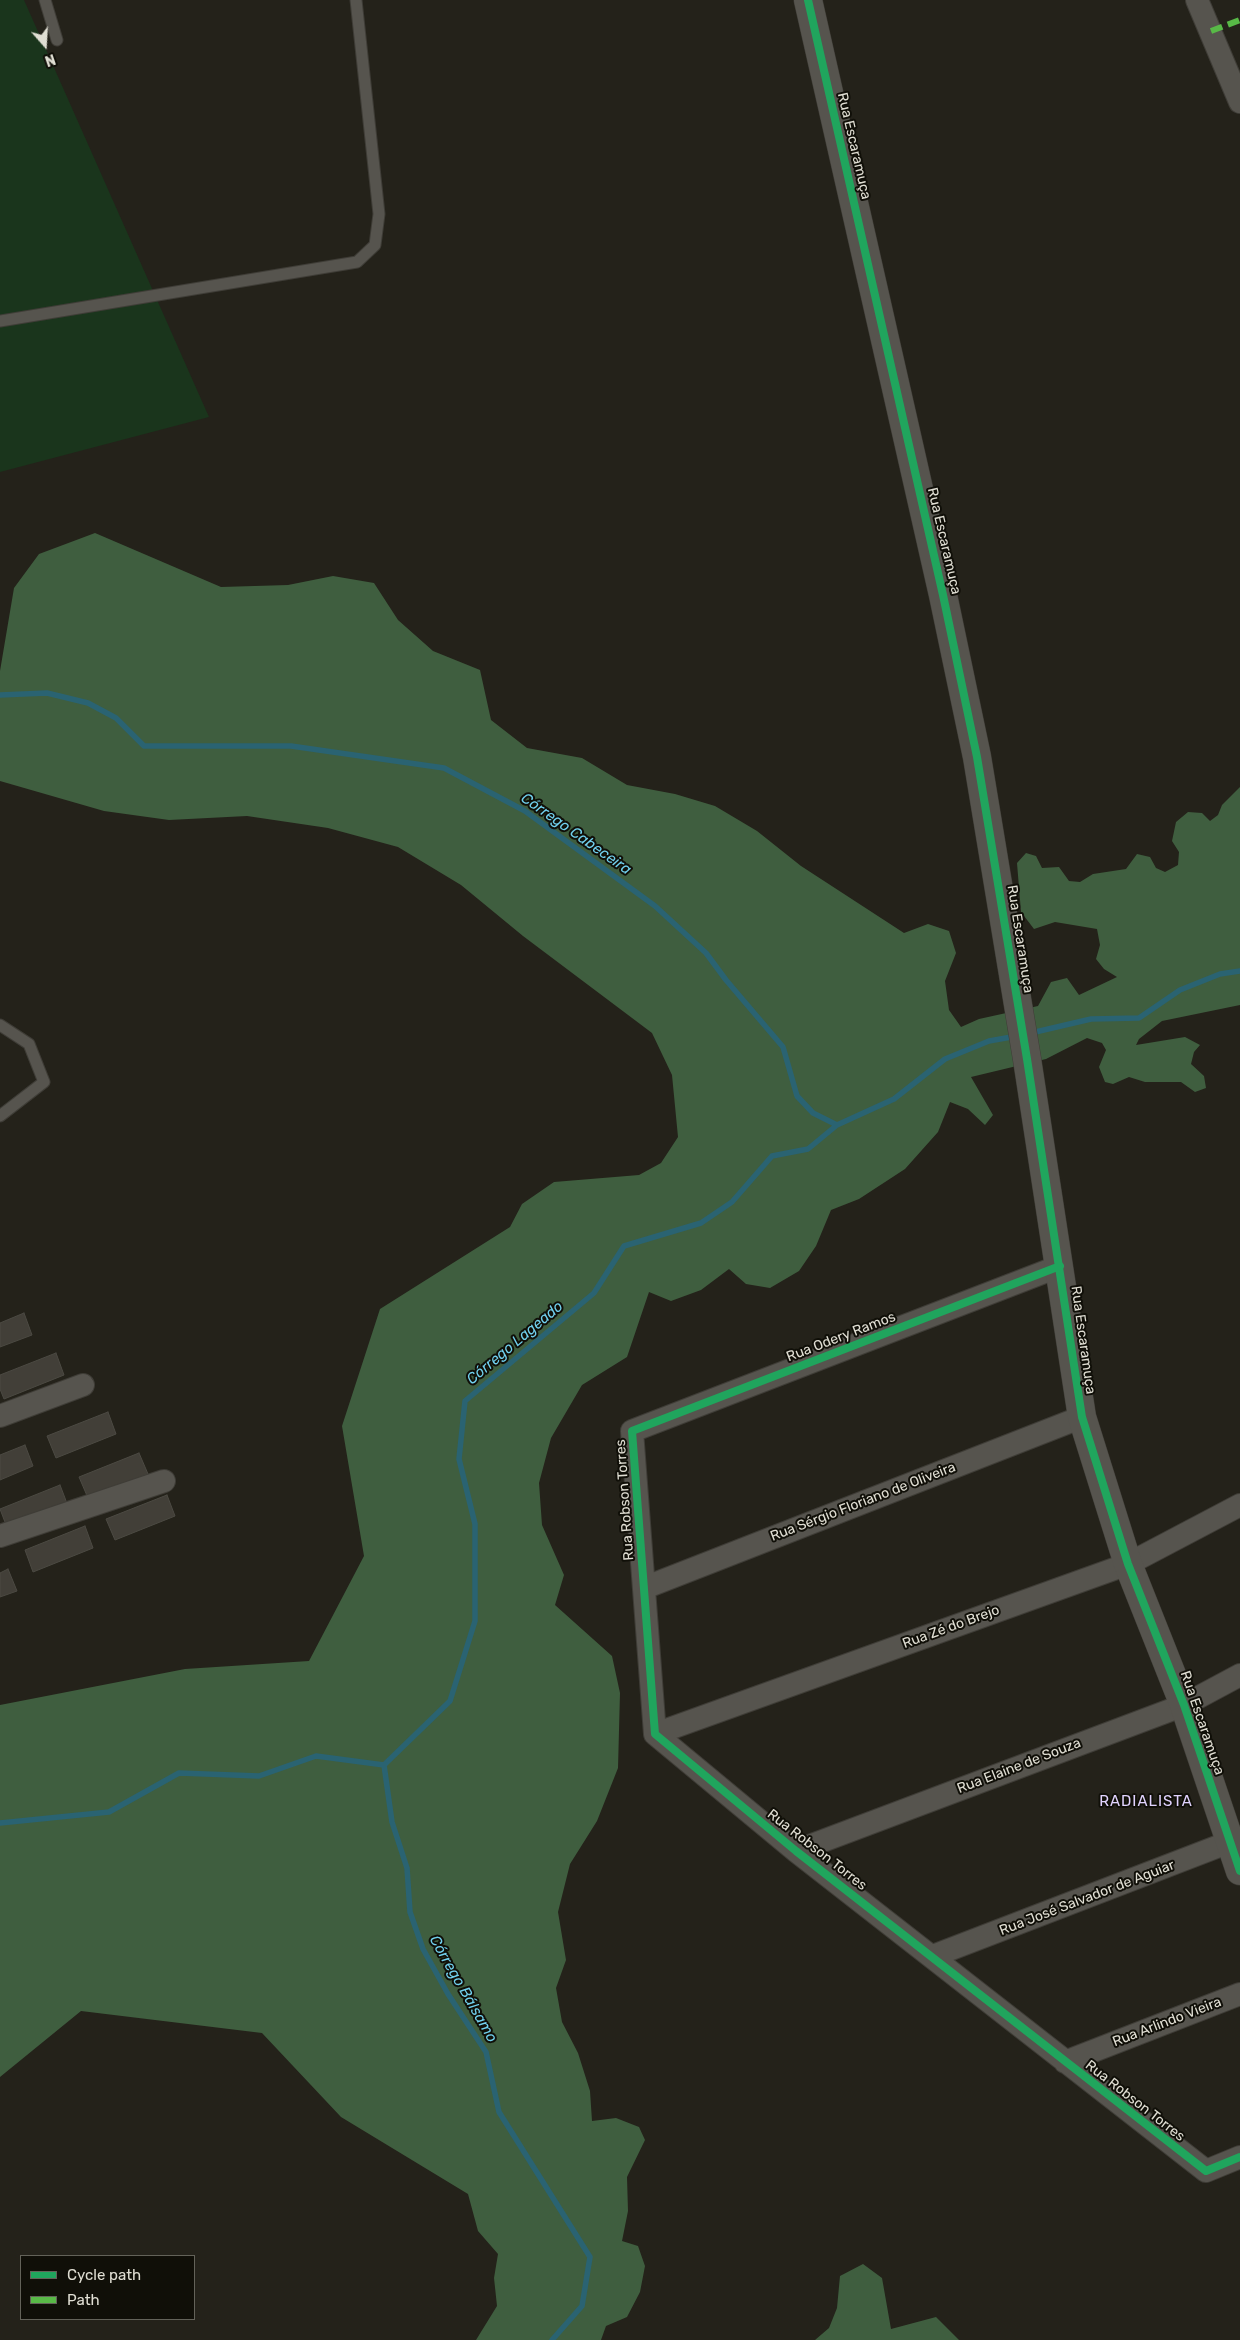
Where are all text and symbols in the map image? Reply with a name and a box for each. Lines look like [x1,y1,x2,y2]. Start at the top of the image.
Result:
north arrow [20,20,70,70]
text: N [43,50,58,69]
street label: Rua Escaramuça [834,91,874,201]
street label: Rua Escaramuça [924,486,964,596]
water label: Córrego Cabeceira [517,789,635,879]
street label: Rua Escaramuça [1003,884,1037,994]
street label: Rua Escaramuça [1067,1285,1099,1395]
water label: Córrego Lageado [463,1297,567,1389]
street label: Rua Odery Ramos [784,1308,898,1366]
street label: Rua Robson Torres [612,1439,638,1561]
street label: Rua Sérgio Floriano de Oliveira [768,1459,958,1545]
street label: Rua Zé do Brejo [900,1602,1002,1652]
street label: Rua Escaramuça [1176,1669,1228,1777]
street label: Rua Elaine de Souza [955,1735,1083,1797]
district label: RADIALISTA [1098,1793,1194,1811]
street label: Rua Robson Torres [764,1806,870,1894]
street label: Rua José Salvador de Aguiar [997,1857,1177,1939]
water label: Córrego Bálsamo [425,1932,501,2046]
street label: Rua Arlindo Vieira [1110,1994,1224,2050]
street label: Rua Robson Torres [1082,2057,1188,2145]
legend [20,2255,195,2320]
text: Cycle path [67,2266,141,2284]
text: Path [67,2291,100,2309]

